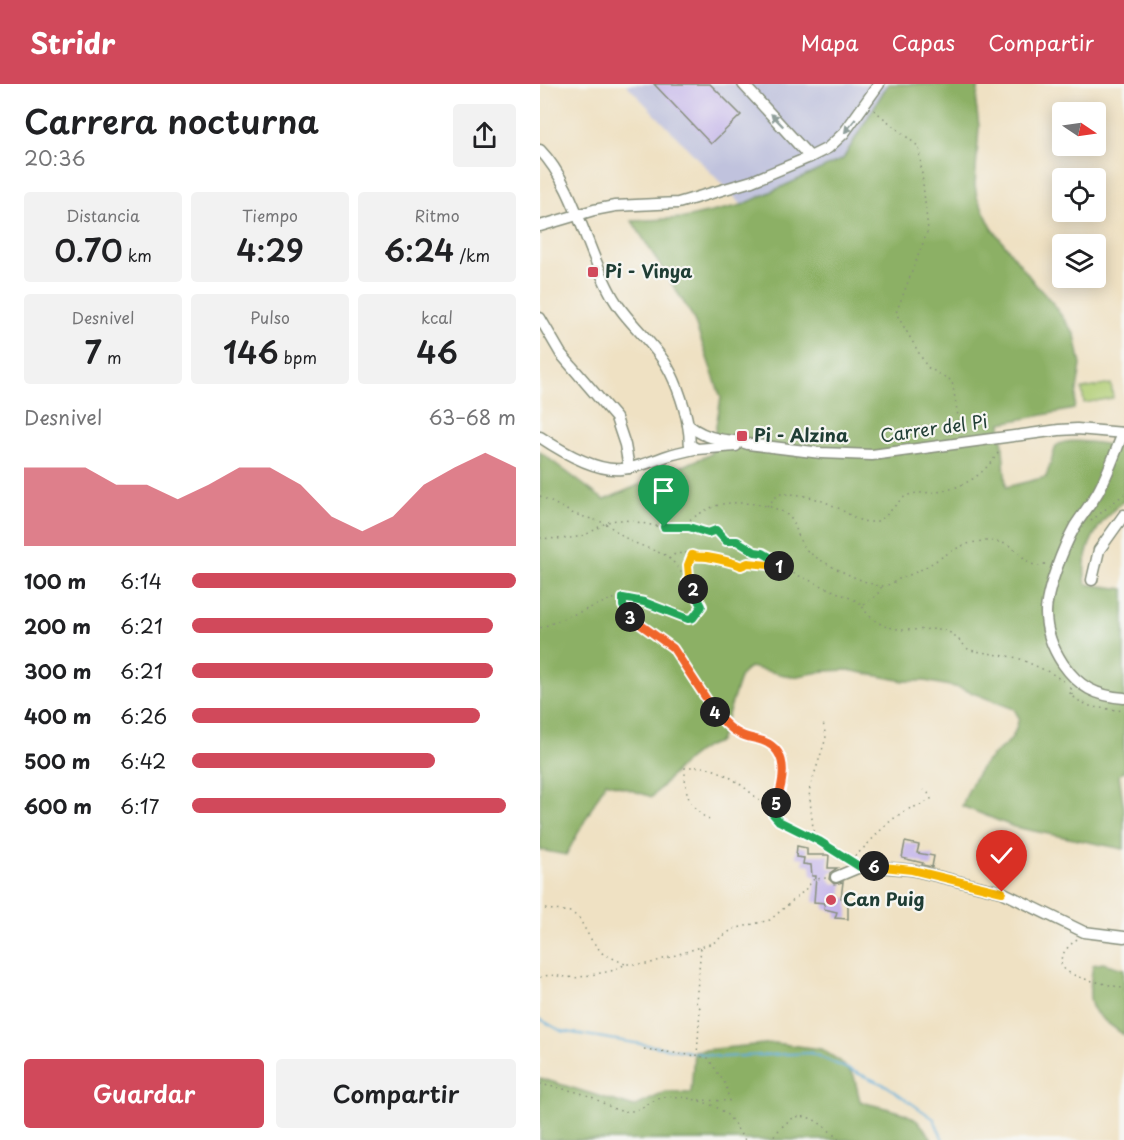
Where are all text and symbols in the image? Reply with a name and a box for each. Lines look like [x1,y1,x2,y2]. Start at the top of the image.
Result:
text: Stridr [30,21,115,64]
text: Mapa [801,26,859,58]
text: Capas [892,26,955,58]
text: Compartir [988,26,1094,58]
text: Carrera nocturna [24,95,319,145]
north arrow [1052,102,1106,156]
map controls [1052,102,1106,288]
button: share [453,104,516,167]
one-way arrow [770,113,784,128]
one-way arrow [843,118,856,134]
text: 20:36 [24,143,86,173]
button: locate [1052,168,1106,222]
text: Distancia [66,203,140,227]
text: Tiempo [242,203,298,227]
text: Ritmo [414,203,460,227]
text: 0.70 [54,227,123,272]
text: 4:29 [236,227,304,272]
text: 6:24 [384,227,454,272]
button: layers [1052,234,1106,288]
text: km [123,243,152,267]
text: /km [454,243,490,267]
place label: Pi - Vinya [605,257,692,284]
marker: Pi - Vinya [586,265,600,279]
text: Desnivel [72,305,134,329]
text: Pulso [250,305,290,329]
text: kcal [421,305,453,329]
text: 7 [85,329,102,374]
text: 146 [223,329,279,374]
text: 46 [416,329,458,374]
text: m [102,345,121,369]
text: bpm [279,345,317,369]
text: Desnivel [24,402,102,432]
text: 63–68 m [428,402,516,432]
street label: Carrer del Pi [878,407,989,448]
place label: Pi - Alzina [754,421,849,448]
marker: Pi - Alzina [735,429,749,443]
pin [638,465,689,527]
icon: arrive [647,474,680,507]
pin: 1 [764,551,794,581]
text: 1 [775,554,783,578]
text: 100 m [24,566,86,596]
text: 6:14 [120,566,162,596]
pin: 2 [678,574,708,604]
text: 2 [687,577,699,601]
pin: 3 [615,602,645,632]
text: 3 [625,605,635,629]
text: 200 m [24,611,91,641]
text: 6:21 [120,611,163,641]
text: 300 m [24,656,92,686]
text: 6:21 [120,656,163,686]
pin: 4 [700,697,730,727]
text: 4 [710,700,720,724]
text: 400 m [24,701,92,731]
text: 6:26 [120,701,167,731]
text: 500 m [24,746,91,776]
text: 6:42 [120,746,166,776]
pin: 5 [761,788,791,818]
text: 600 m [24,791,92,821]
text: 6:17 [120,791,159,821]
text: 5 [771,791,781,815]
pin [976,830,1027,892]
icon: check [985,839,1018,872]
pin: 6 [859,851,889,881]
text: 6 [868,854,880,878]
place label: Can Puig [843,885,925,912]
marker: Can Puig [824,893,838,907]
button: Guardar [24,1059,264,1128]
button: Compartir [276,1059,516,1128]

